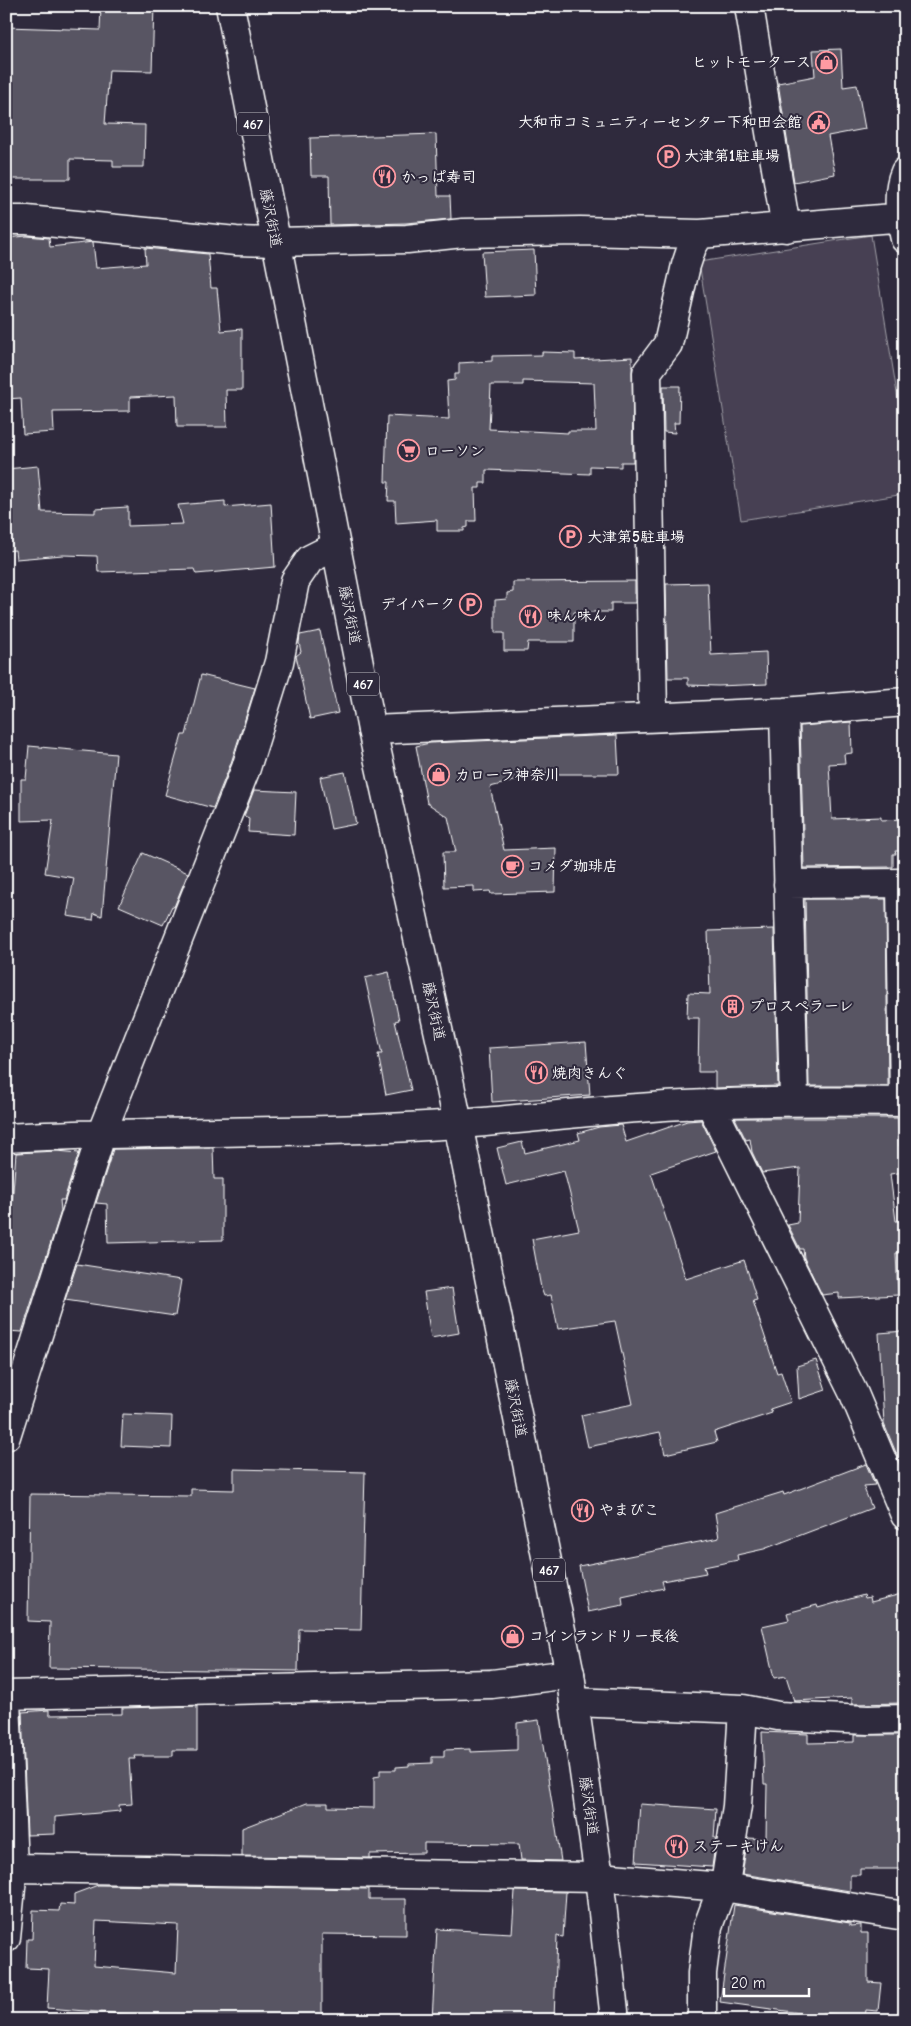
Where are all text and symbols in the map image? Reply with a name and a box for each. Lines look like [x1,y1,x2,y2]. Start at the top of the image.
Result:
shop icon: ヒットモータース [815,50,839,74]
place label: ヒットモータース [692,53,811,71]
public building icon: 大和市コミュニティーセンター下和田会館 [806,110,830,134]
road number: 467 [237,112,269,136]
place label: 大和市コミュニティーセンター下和田会館 [518,113,802,131]
parking icon: 大津第1駐車場 [656,144,680,168]
place label: 大津第1駐車場 [684,147,780,165]
restaurant icon: かっぱ寿司 [373,165,397,189]
place label: かっぱ寿司 [401,168,476,186]
street label: 藤沢街道 [256,187,286,249]
supermarket icon: ローソン [397,439,421,463]
place label: ローソン [425,442,485,460]
parking icon: 大津第5駐車場 [559,525,583,549]
place label: 大津第5駐車場 [587,528,685,546]
street label: 藤沢街道 [335,584,365,646]
parking icon: デイパーク [459,592,483,616]
place label: デイパーク [381,595,455,613]
restaurant icon: 味ん味ん [519,604,543,628]
place label: 味ん味ん [547,607,607,625]
road number: 467 [347,672,379,696]
shop icon: カローラ神奈川 [427,763,451,787]
place label: カローラ神奈川 [455,766,560,784]
cafe icon: コメダ珈琲店 [500,854,524,878]
place label: コメダ珈琲店 [528,857,618,875]
street label: 藤沢街道 [419,980,449,1042]
building icon: プロスぺラーレ [721,994,745,1018]
place label: プロスぺラーレ [749,997,853,1015]
restaurant icon: 焼肉きんぐ [524,1061,548,1085]
place label: 焼肉きんぐ [552,1064,627,1082]
street label: 藤沢街道 [501,1377,531,1439]
restaurant icon: やまびこ [571,1498,595,1522]
place label: やまびこ [599,1501,659,1519]
road number: 467 [533,1558,565,1582]
shop icon: コインランドリー長後 [501,1624,525,1648]
place label: コインランドリー長後 [529,1627,679,1645]
street label: 藤沢街道 [576,1775,602,1837]
restaurant icon: ステーキけん [665,1834,689,1858]
place label: ステーキけん [693,1837,784,1855]
scale bar [724,1966,808,1998]
text: 20 m [731,1974,765,1992]

